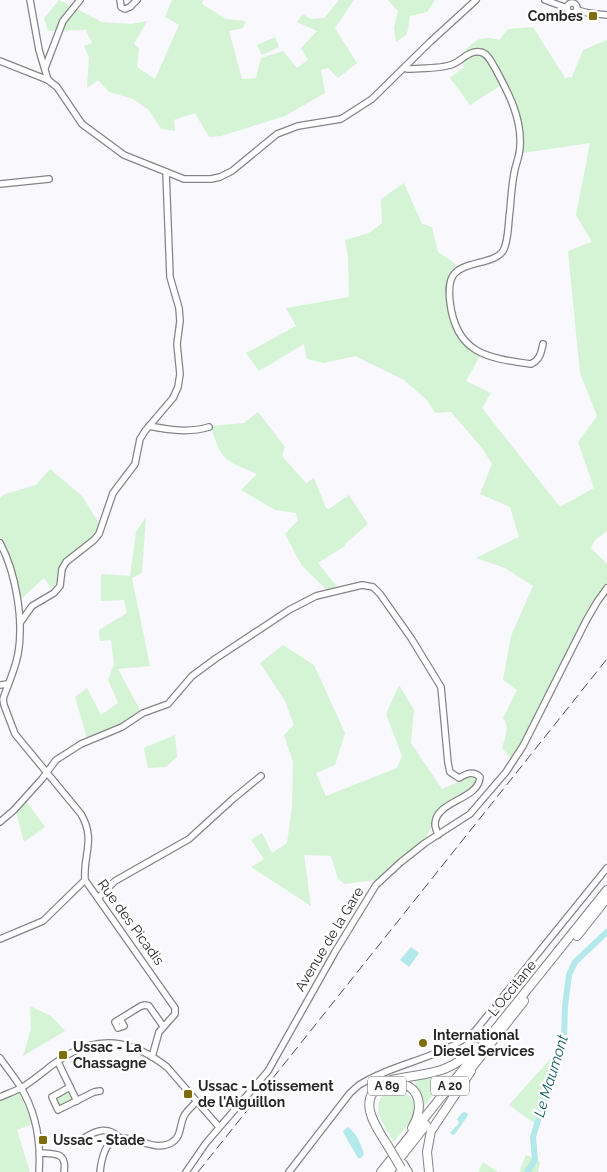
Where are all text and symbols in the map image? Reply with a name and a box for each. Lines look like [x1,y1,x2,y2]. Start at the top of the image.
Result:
place label: Combes [528,8,583,24]
marker: Combes [587,10,599,22]
street label: Rue des Picadis [95,876,168,968]
street label: Avenue de la Gare [292,884,366,994]
street label: L'Occitane [485,957,539,1019]
place label: International Diesel Services [433,1027,535,1059]
water label: Le Maumont [530,1033,572,1119]
marker: International Diesel Services [417,1037,429,1049]
place label: Ussac - La Chassagne [73,1039,147,1071]
marker: Ussac - La Chassagne [57,1049,69,1061]
road number: A 89 [368,1076,406,1096]
road number: A 20 [431,1076,469,1096]
place label: Ussac - Lotissement de l'Aiguillon [198,1078,334,1110]
marker: Ussac - Lotissement de l'Aiguillon [182,1088,194,1100]
place label: Ussac - Stade [53,1132,146,1148]
marker: Ussac - Stade [37,1134,49,1146]

